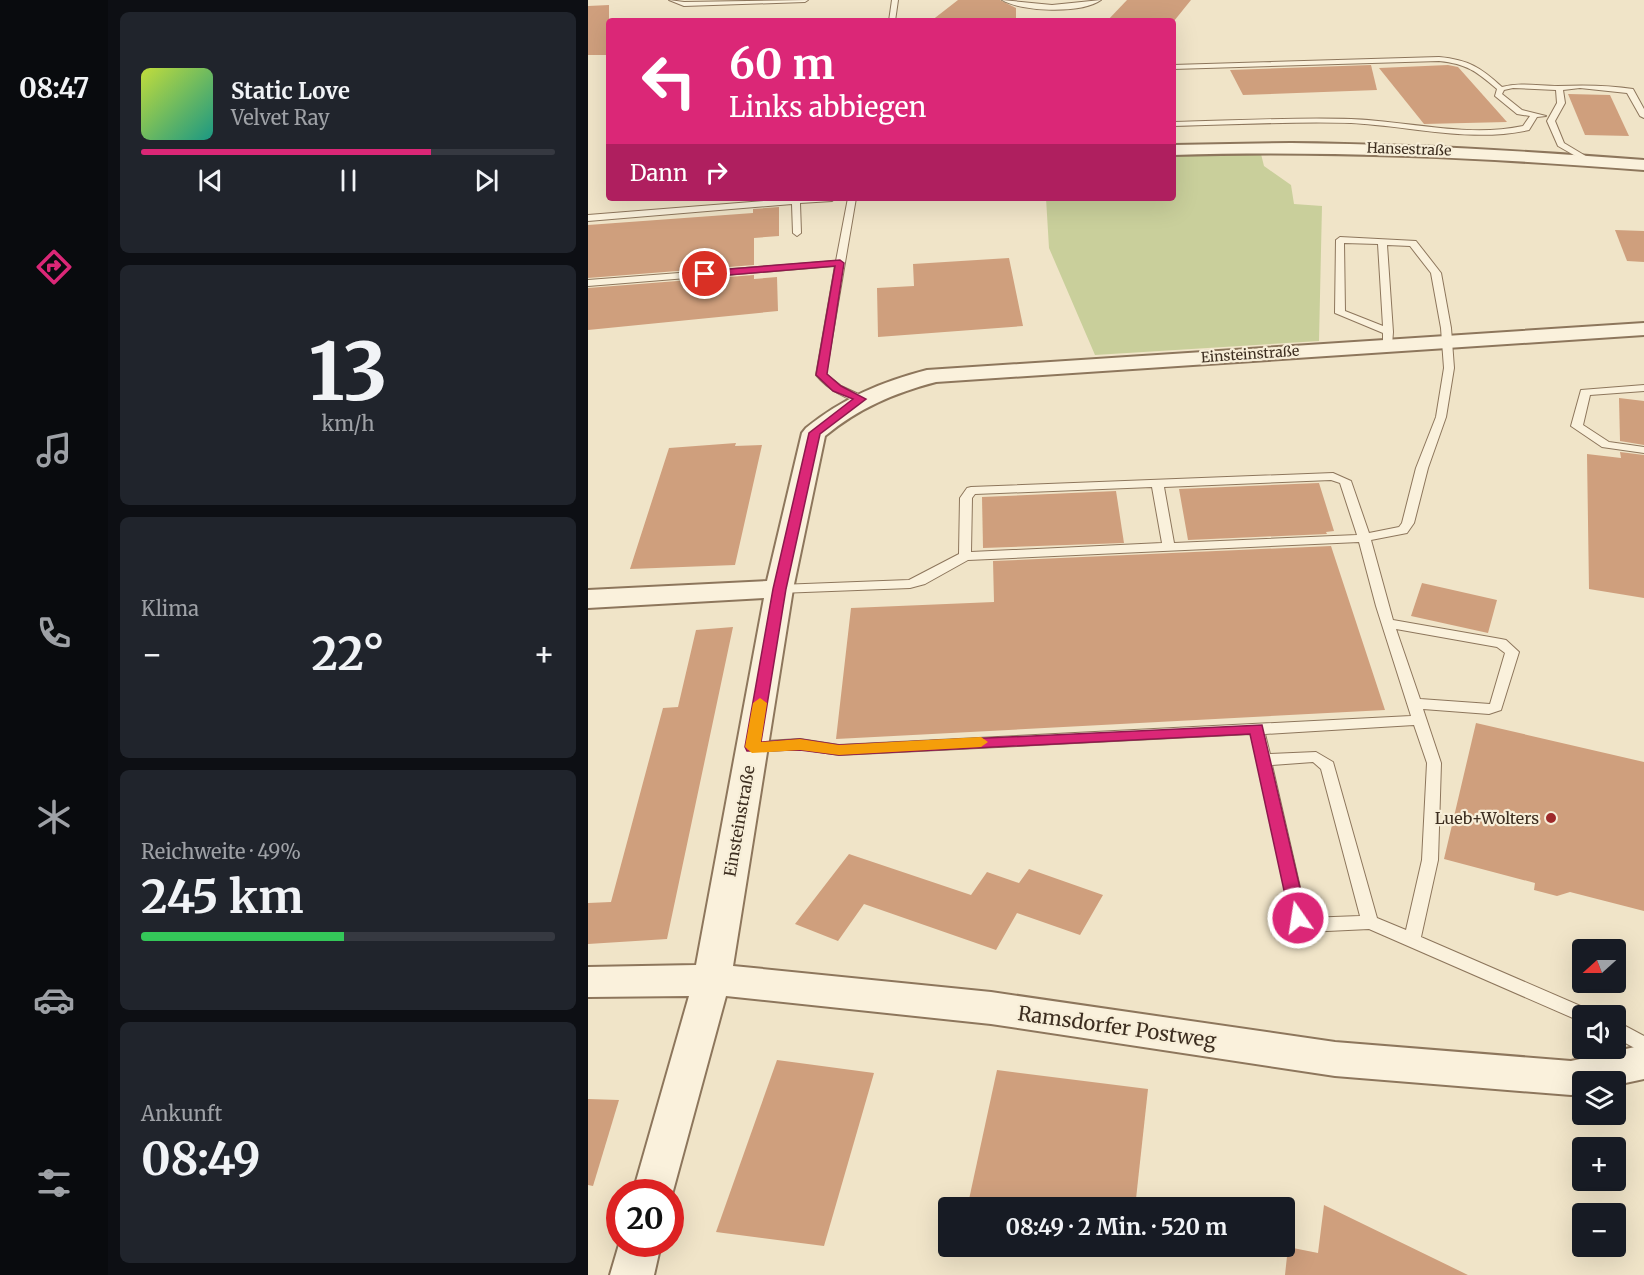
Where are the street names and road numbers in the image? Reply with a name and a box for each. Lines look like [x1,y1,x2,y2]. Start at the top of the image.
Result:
street label: Hansestraße [1366,139,1452,159]
street label: Einsteinstraße [1200,342,1300,366]
street label: Einsteinstraße [719,764,759,878]
street label: Ramsdorfer Postweg [1016,1000,1218,1053]

